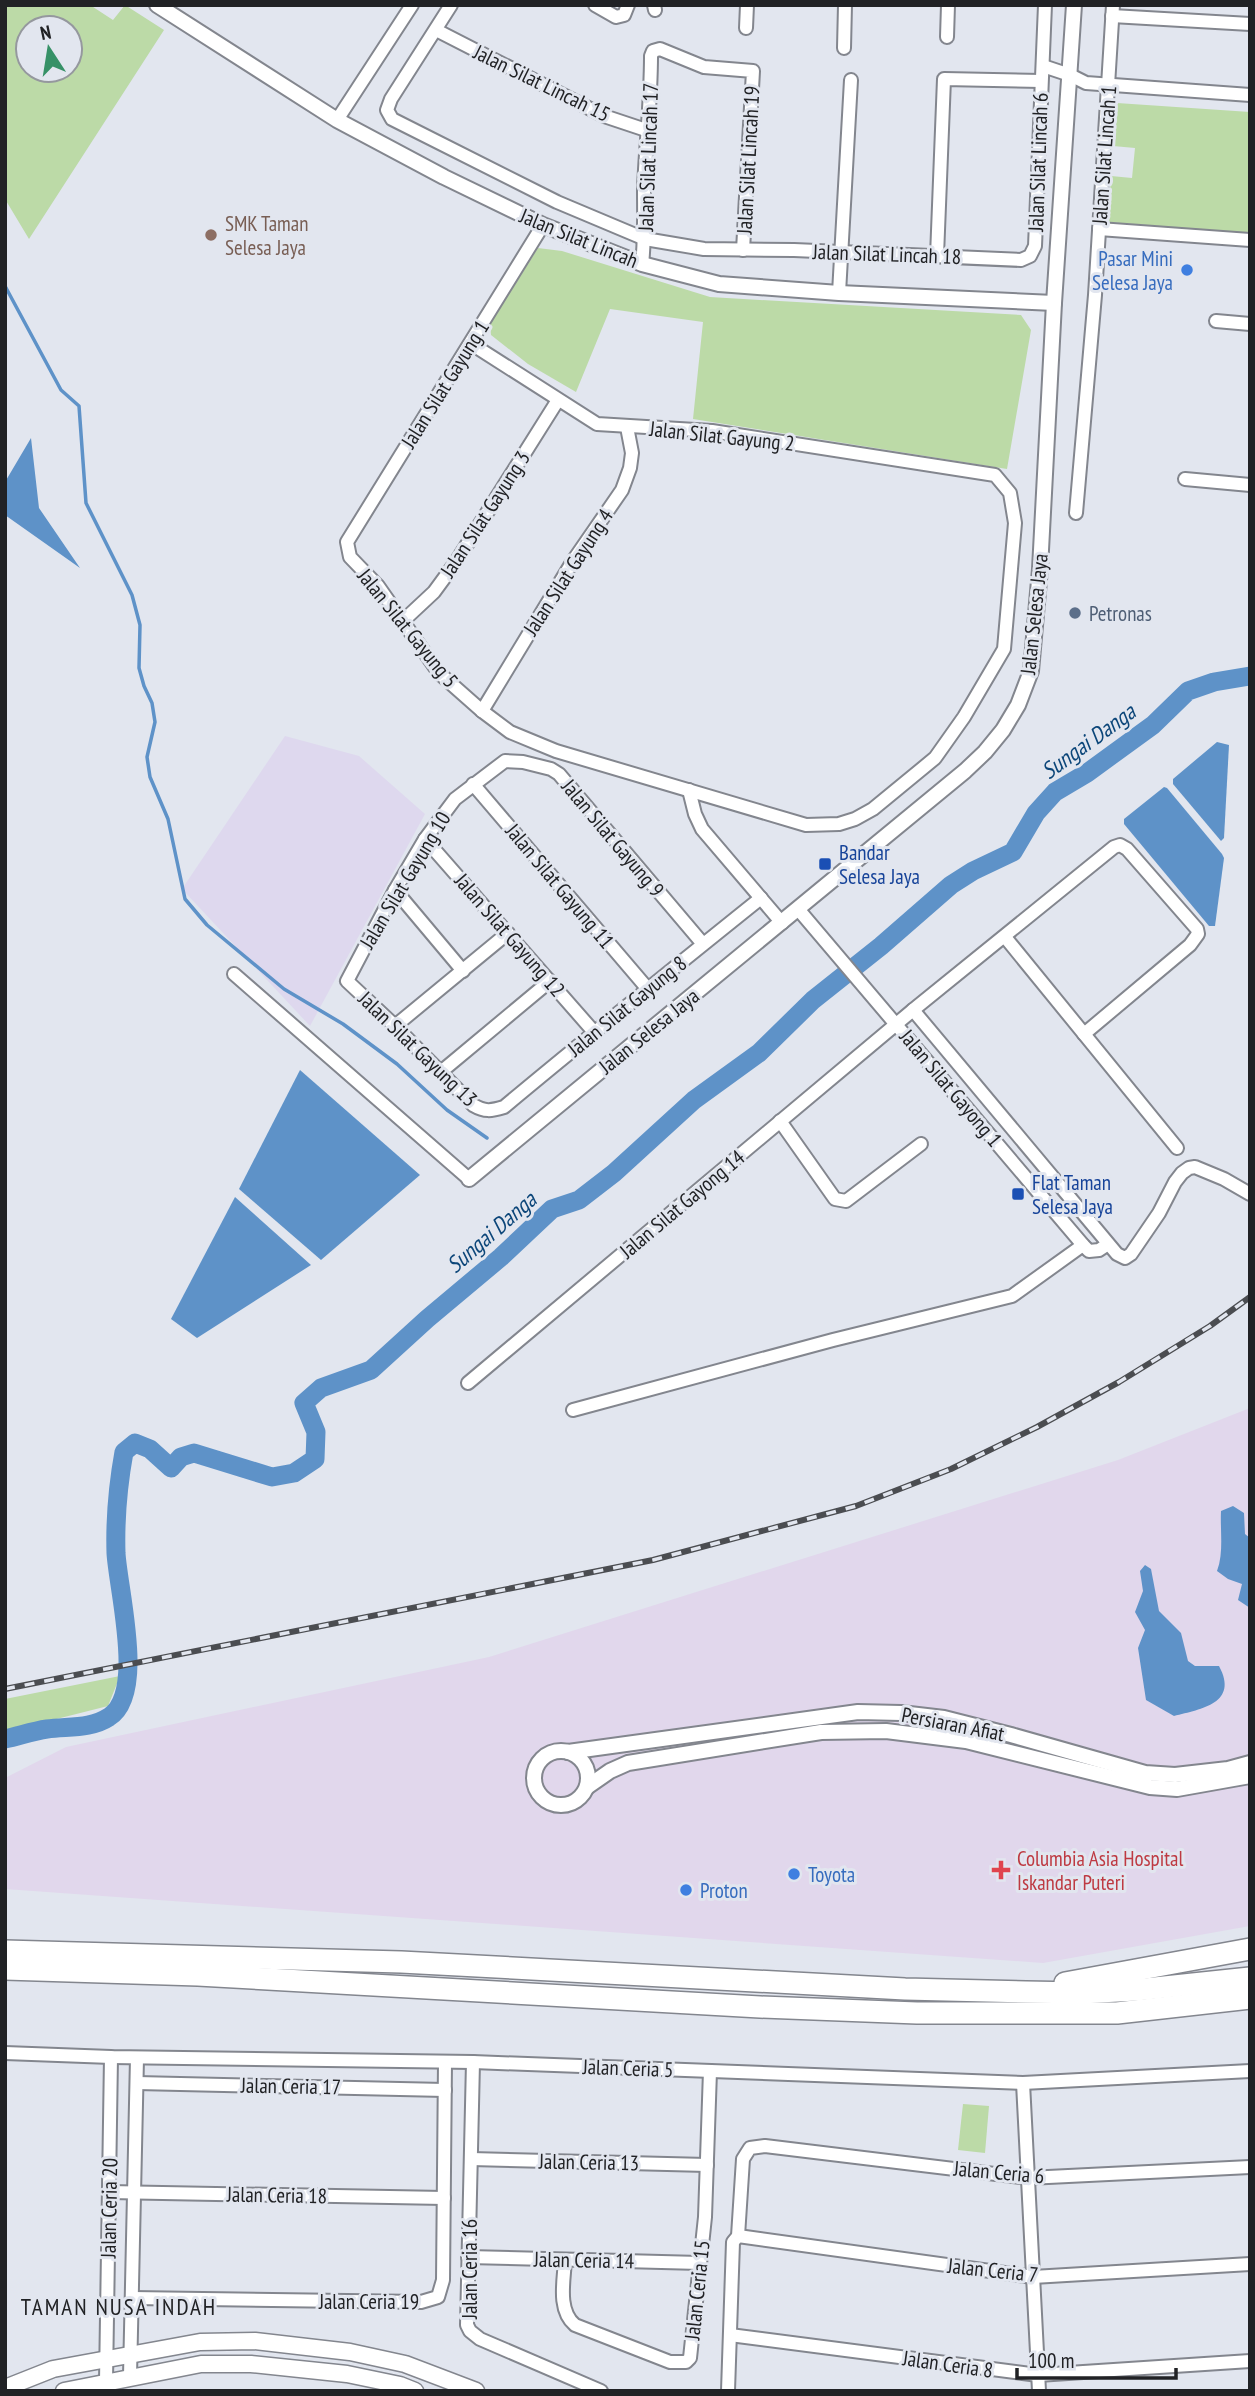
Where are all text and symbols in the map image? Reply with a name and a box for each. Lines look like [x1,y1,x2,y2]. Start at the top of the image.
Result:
north arrow [14,14,84,84]
text: N [38,20,53,45]
street label: Jalan Silat Lincah 15 [468,38,615,128]
street label: Jalan Silat Lincah 17 [632,82,664,233]
street label: Jalan Silat Lincah 19 [731,85,765,236]
street label: Jalan Silat Lincah 1 [1086,85,1122,226]
street label: Jalan Silat Lincah 6 [1022,92,1054,233]
street label: Jalan Silat Lincah [515,202,642,274]
place label: SMK Taman Selesa Jaya [225,210,308,261]
marker: SMK Taman Selesa Jaya [203,227,219,243]
street label: Jalan Silat Lincah 18 [811,238,962,270]
place label: Pasar Mini Selesa Jaya [1092,245,1173,296]
marker: Pasar Mini Selesa Jaya [1179,262,1195,278]
street label: Jalan Silat Gayung 1 [394,315,495,454]
street label: Jalan Silat Gayung 2 [647,415,796,457]
street label: Jalan Silat Gayung 3 [434,446,536,583]
street label: Jalan Silat Gayung 4 [517,503,619,641]
street label: Jalan Selesa Jaya [1014,552,1054,677]
street label: Jalan Silat Gayung 5 [351,562,464,693]
place label: Petronas [1089,600,1152,627]
marker: Petronas [1067,605,1083,621]
water label: Sungai Danga [1035,696,1142,785]
street label: Jalan Silat Gayung 9 [555,773,670,902]
street label: Jalan Silat Gayung 10 [353,807,456,954]
street label: Jalan Silat Gayung 11 [499,817,620,954]
place label: Bandar Selesa Jaya [839,839,920,890]
marker: Bandar Selesa Jaya [817,856,833,872]
street label: Jalan Silat Gayung 12 [448,867,571,1002]
street label: Jalan Silat Gayung 8 [561,950,692,1063]
street label: Jalan Selesa Jaya [593,982,705,1080]
street label: Jalan Silat Gayung 13 [352,985,483,1113]
street label: Jalan Silat Gayong 1 [893,1023,1008,1152]
street label: Jalan Silat Gayong 14 [613,1144,750,1265]
place label: Flat Taman Selesa Jaya [1032,1169,1113,1220]
water label: Sungai Danga [440,1184,543,1279]
marker: Flat Taman Selesa Jaya [1010,1186,1026,1202]
street label: Persiaran Afiat [899,1701,1007,1747]
place label: Columbia Asia Hospital Iskandar Puteri [1017,1845,1183,1896]
marker: Columbia Asia Hospital Iskandar Puteri [991,1860,1011,1880]
place label: Toyota [808,1861,855,1888]
marker: Toyota [786,1866,802,1882]
place label: Proton [700,1877,748,1904]
marker: Proton [678,1882,694,1898]
street label: Jalan Ceria 5 [581,2053,674,2083]
street label: Jalan Ceria 17 [240,2072,341,2100]
street label: Jalan Ceria 13 [538,2148,639,2176]
street label: Jalan Ceria 6 [952,2155,1045,2189]
street label: Jalan Ceria 20 [95,2158,123,2259]
street label: Jalan Ceria 18 [226,2181,327,2209]
street label: Jalan Ceria 16 [456,2219,483,2320]
street label: Jalan Ceria 15 [678,2239,716,2342]
street label: Jalan Ceria 14 [533,2246,635,2274]
street label: Jalan Ceria 7 [945,2252,1040,2288]
street label: Jalan Ceria 19 [318,2288,419,2315]
district label: TAMAN NUSA INDAH [21,2292,217,2321]
scale bar [1017,2336,1176,2380]
street label: Jalan Ceria 8 [900,2344,995,2384]
text: 100 m [1028,2347,1074,2374]

